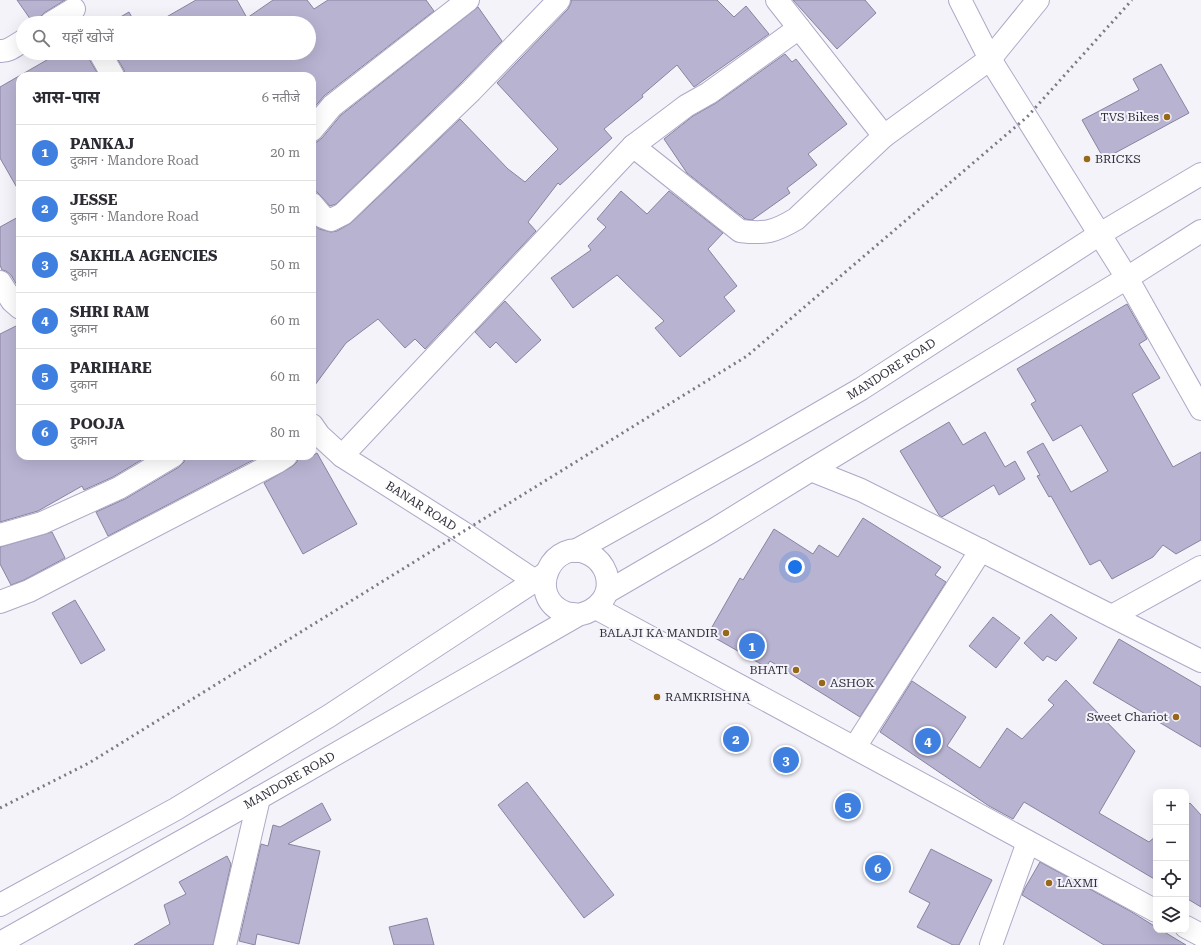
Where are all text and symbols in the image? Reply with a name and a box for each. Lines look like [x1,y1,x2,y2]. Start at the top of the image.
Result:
search box [16,16,316,60]
icon: search [30,27,52,49]
text: यहाँ खोजें [62,28,114,46]
text: आस-पास [32,87,100,107]
text: 6 नतीजे [262,90,300,105]
place label: TVS Bikes [1101,110,1159,124]
marker: TVS Bikes [1162,112,1172,122]
text: PANKAJ [70,135,134,153]
text: 1 [41,145,49,160]
text: 20 m [270,145,300,160]
place label: BRICKS [1095,152,1141,166]
text: दुकान · Mandore Road [70,153,199,168]
marker: BRICKS [1082,154,1092,164]
text: JESSE [70,191,117,209]
text: 2 [41,201,49,216]
text: 50 m [270,201,300,216]
text: दुकान · Mandore Road [70,209,199,224]
text: SAKHLA AGENCIES [70,247,218,265]
text: 3 [41,257,49,272]
text: 50 m [270,257,300,272]
text: दुकान [70,265,97,280]
text: SHRI RAM [70,303,149,321]
text: 4 [41,313,49,328]
text: 60 m [270,313,300,328]
text: दुकान [70,321,97,336]
street label: MANDORE ROAD [845,335,938,403]
text: PARIHARE [70,359,152,377]
text: 5 [41,369,49,384]
text: 60 m [270,369,300,384]
text: दुकान [70,377,97,392]
text: POOJA [70,415,125,433]
text: 6 [41,425,49,440]
text: 80 m [270,425,300,440]
text: दुकान [70,433,97,448]
street label: BANAR ROAD [383,479,459,534]
your location [785,557,805,577]
place label: BALAJI KA MANDIR [599,626,719,640]
marker: BALAJI KA MANDIR [721,628,731,638]
pin: 1 [739,631,765,661]
place label: BHATI [749,663,788,677]
marker: BHATI [791,665,801,675]
place label: ASHOK [830,676,875,690]
marker: ASHOK [817,678,827,688]
place label: RAMKRISHNA [665,690,751,704]
marker: RAMKRISHNA [652,692,662,702]
place label: Sweet Chariot [1087,710,1169,724]
marker: Sweet Chariot [1171,712,1181,722]
pin: 2 [723,724,749,754]
pin: 4 [915,726,941,756]
pin: 3 [773,745,799,775]
street label: MANDORE ROAD [242,749,337,812]
map controls [1153,789,1189,933]
button: + [1153,789,1189,825]
pin: 5 [835,791,861,821]
button: − [1153,825,1189,861]
pin: 6 [865,853,891,883]
button: locate [1153,861,1189,897]
place label: LAXMI [1057,876,1098,890]
marker: LAXMI [1044,878,1054,888]
button: layers [1153,897,1189,933]

